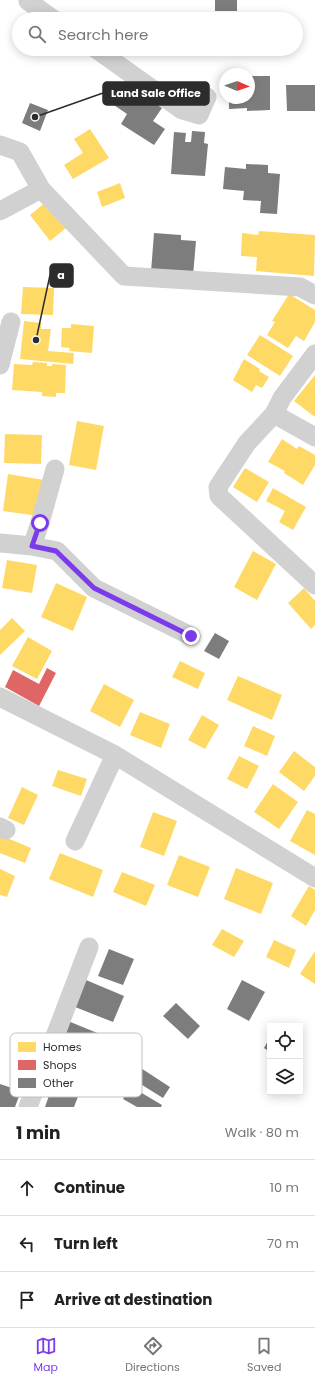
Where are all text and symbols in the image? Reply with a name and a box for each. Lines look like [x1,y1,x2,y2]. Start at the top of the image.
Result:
search box [12,12,303,56]
icon: search [26,23,48,45]
text: Search here [58,24,148,45]
north arrow [219,68,255,104]
callout: Land Sale Office [103,82,209,105]
text: Land Sale Office [111,85,201,101]
callout: a [50,264,73,287]
text: a [57,267,65,283]
route start [31,514,49,532]
route end [182,627,200,645]
map controls [267,1023,303,1095]
button: locate [267,1023,303,1059]
legend [10,1033,142,1097]
text: Homes [43,1039,82,1055]
text: Shops [43,1057,77,1073]
button: layers [267,1059,303,1095]
text: Other [43,1075,74,1091]
text: 1 min [16,1121,60,1145]
text: Walk · 80 m [225,1123,299,1142]
icon: ahead [16,1177,38,1199]
text: Continue [54,1177,125,1198]
text: 10 m [270,1178,299,1197]
icon: left [16,1233,38,1255]
text: Turn left [54,1233,118,1254]
text: 70 m [267,1234,299,1253]
icon: arrive [16,1289,38,1311]
text: Arrive at destination [54,1289,212,1310]
tab: Map [34,1335,58,1376]
tab: Directions [125,1335,180,1376]
tab: Saved [247,1335,281,1376]

